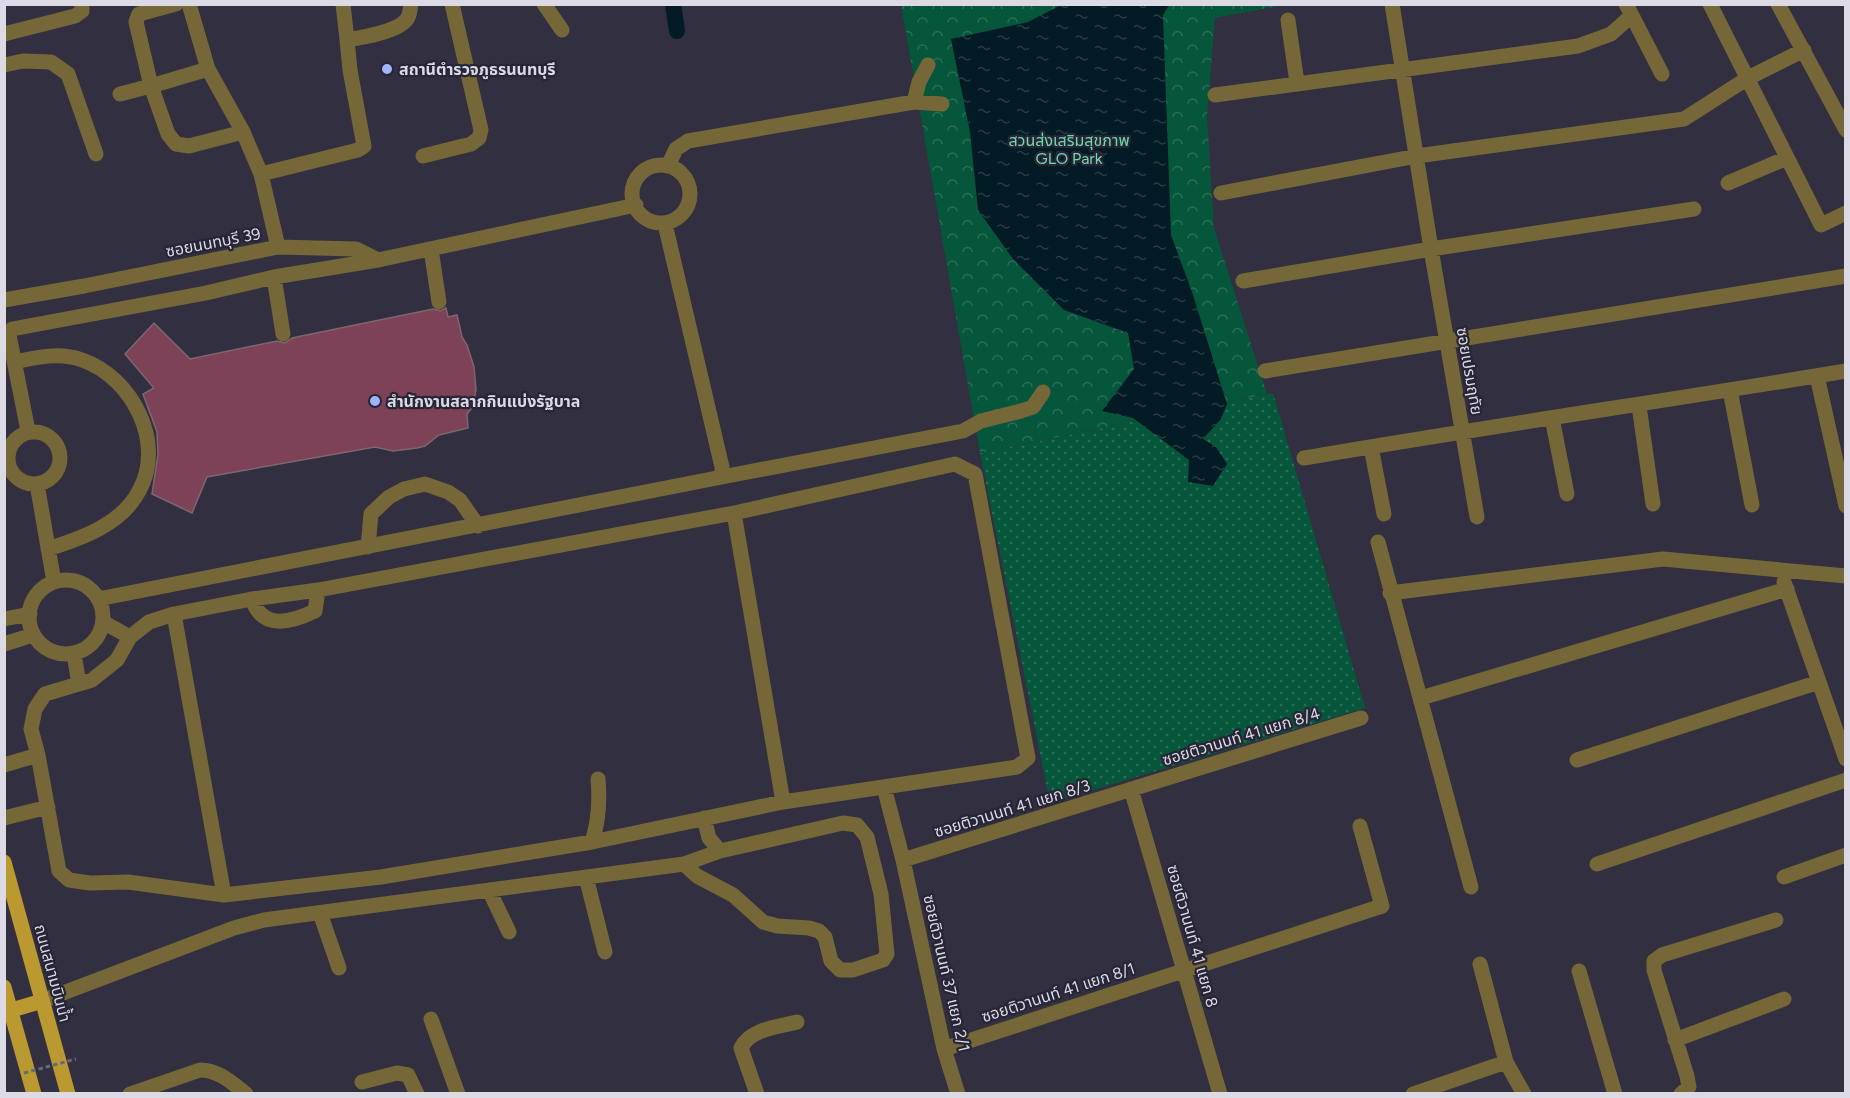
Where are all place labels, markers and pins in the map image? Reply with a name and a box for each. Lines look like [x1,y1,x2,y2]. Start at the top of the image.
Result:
place label: สถานีตำรวจภูธรนนทบุรี [399,60,556,80]
marker: สถานีตำรวจภูธรนนทบุรี [380,62,394,76]
place label: สำนักงานสลากกินแบ่งรัฐบาล [387,392,580,411]
marker: สำนักงานสลากกินแบ่งรัฐบาล [368,394,382,408]

